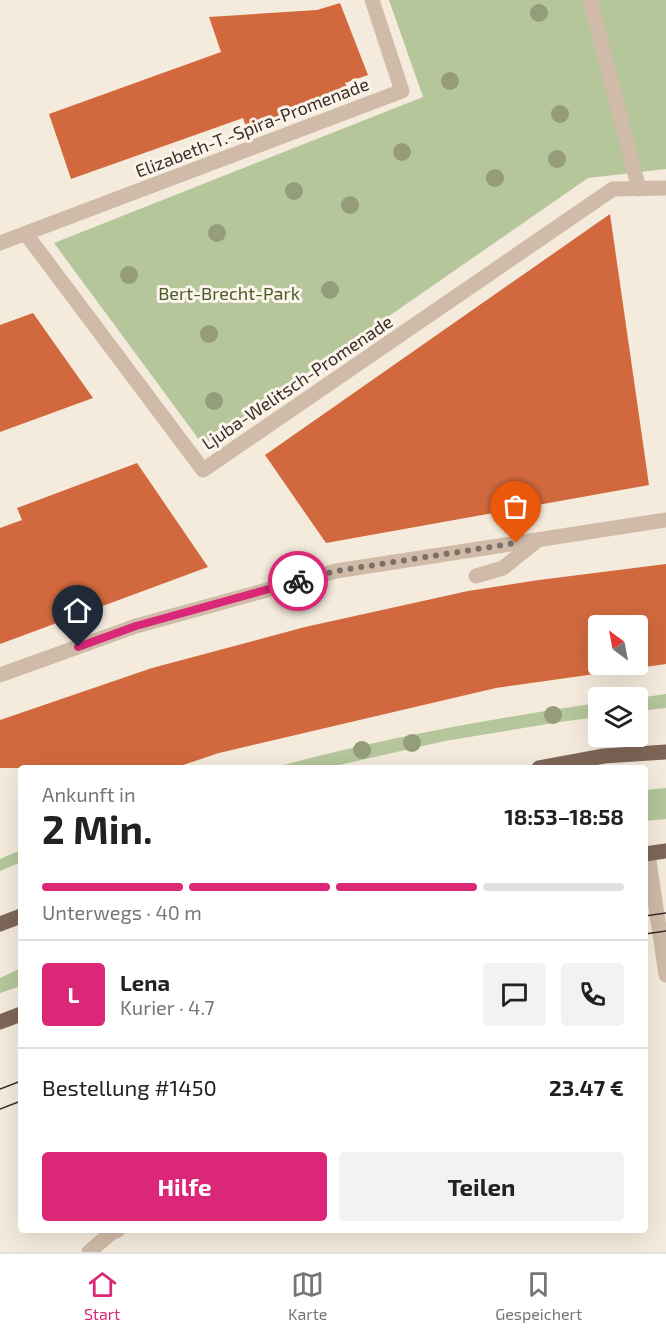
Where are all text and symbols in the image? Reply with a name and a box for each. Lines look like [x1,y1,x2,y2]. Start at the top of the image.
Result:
street label: Elizabeth-T.-Spira-Promenade [132,72,372,182]
park label: Bert-Brecht-Park [158,282,300,304]
street label: Ljuba-Welitsch-Promenade [197,310,397,454]
pin [490,481,541,543]
icon: bag [499,490,532,523]
courier [268,551,328,611]
icon: bike [282,565,315,598]
pin [52,585,103,647]
icon: home [61,594,94,627]
north arrow [588,615,648,675]
map controls [588,615,648,747]
button: layers [588,687,648,747]
text: Ankunft in [42,782,136,806]
text: 18:53–18:58 [504,803,624,829]
text: 2 Min. [42,805,153,852]
text: Unterwegs · 40 m [42,900,202,924]
button: chat [483,963,546,1026]
button: phone [561,963,624,1026]
text: Lena [120,969,170,995]
text: L [68,981,79,1007]
text: Kurier · 4.7 [120,995,215,1019]
text: Bestellung #1450 [42,1074,217,1100]
text: 23.47 € [549,1074,624,1100]
button: Hilfe [42,1152,327,1221]
button: Teilen [339,1152,624,1221]
tab: Start [84,1268,120,1323]
tab: Karte [288,1268,327,1323]
tab: Gespeichert [495,1268,582,1323]

